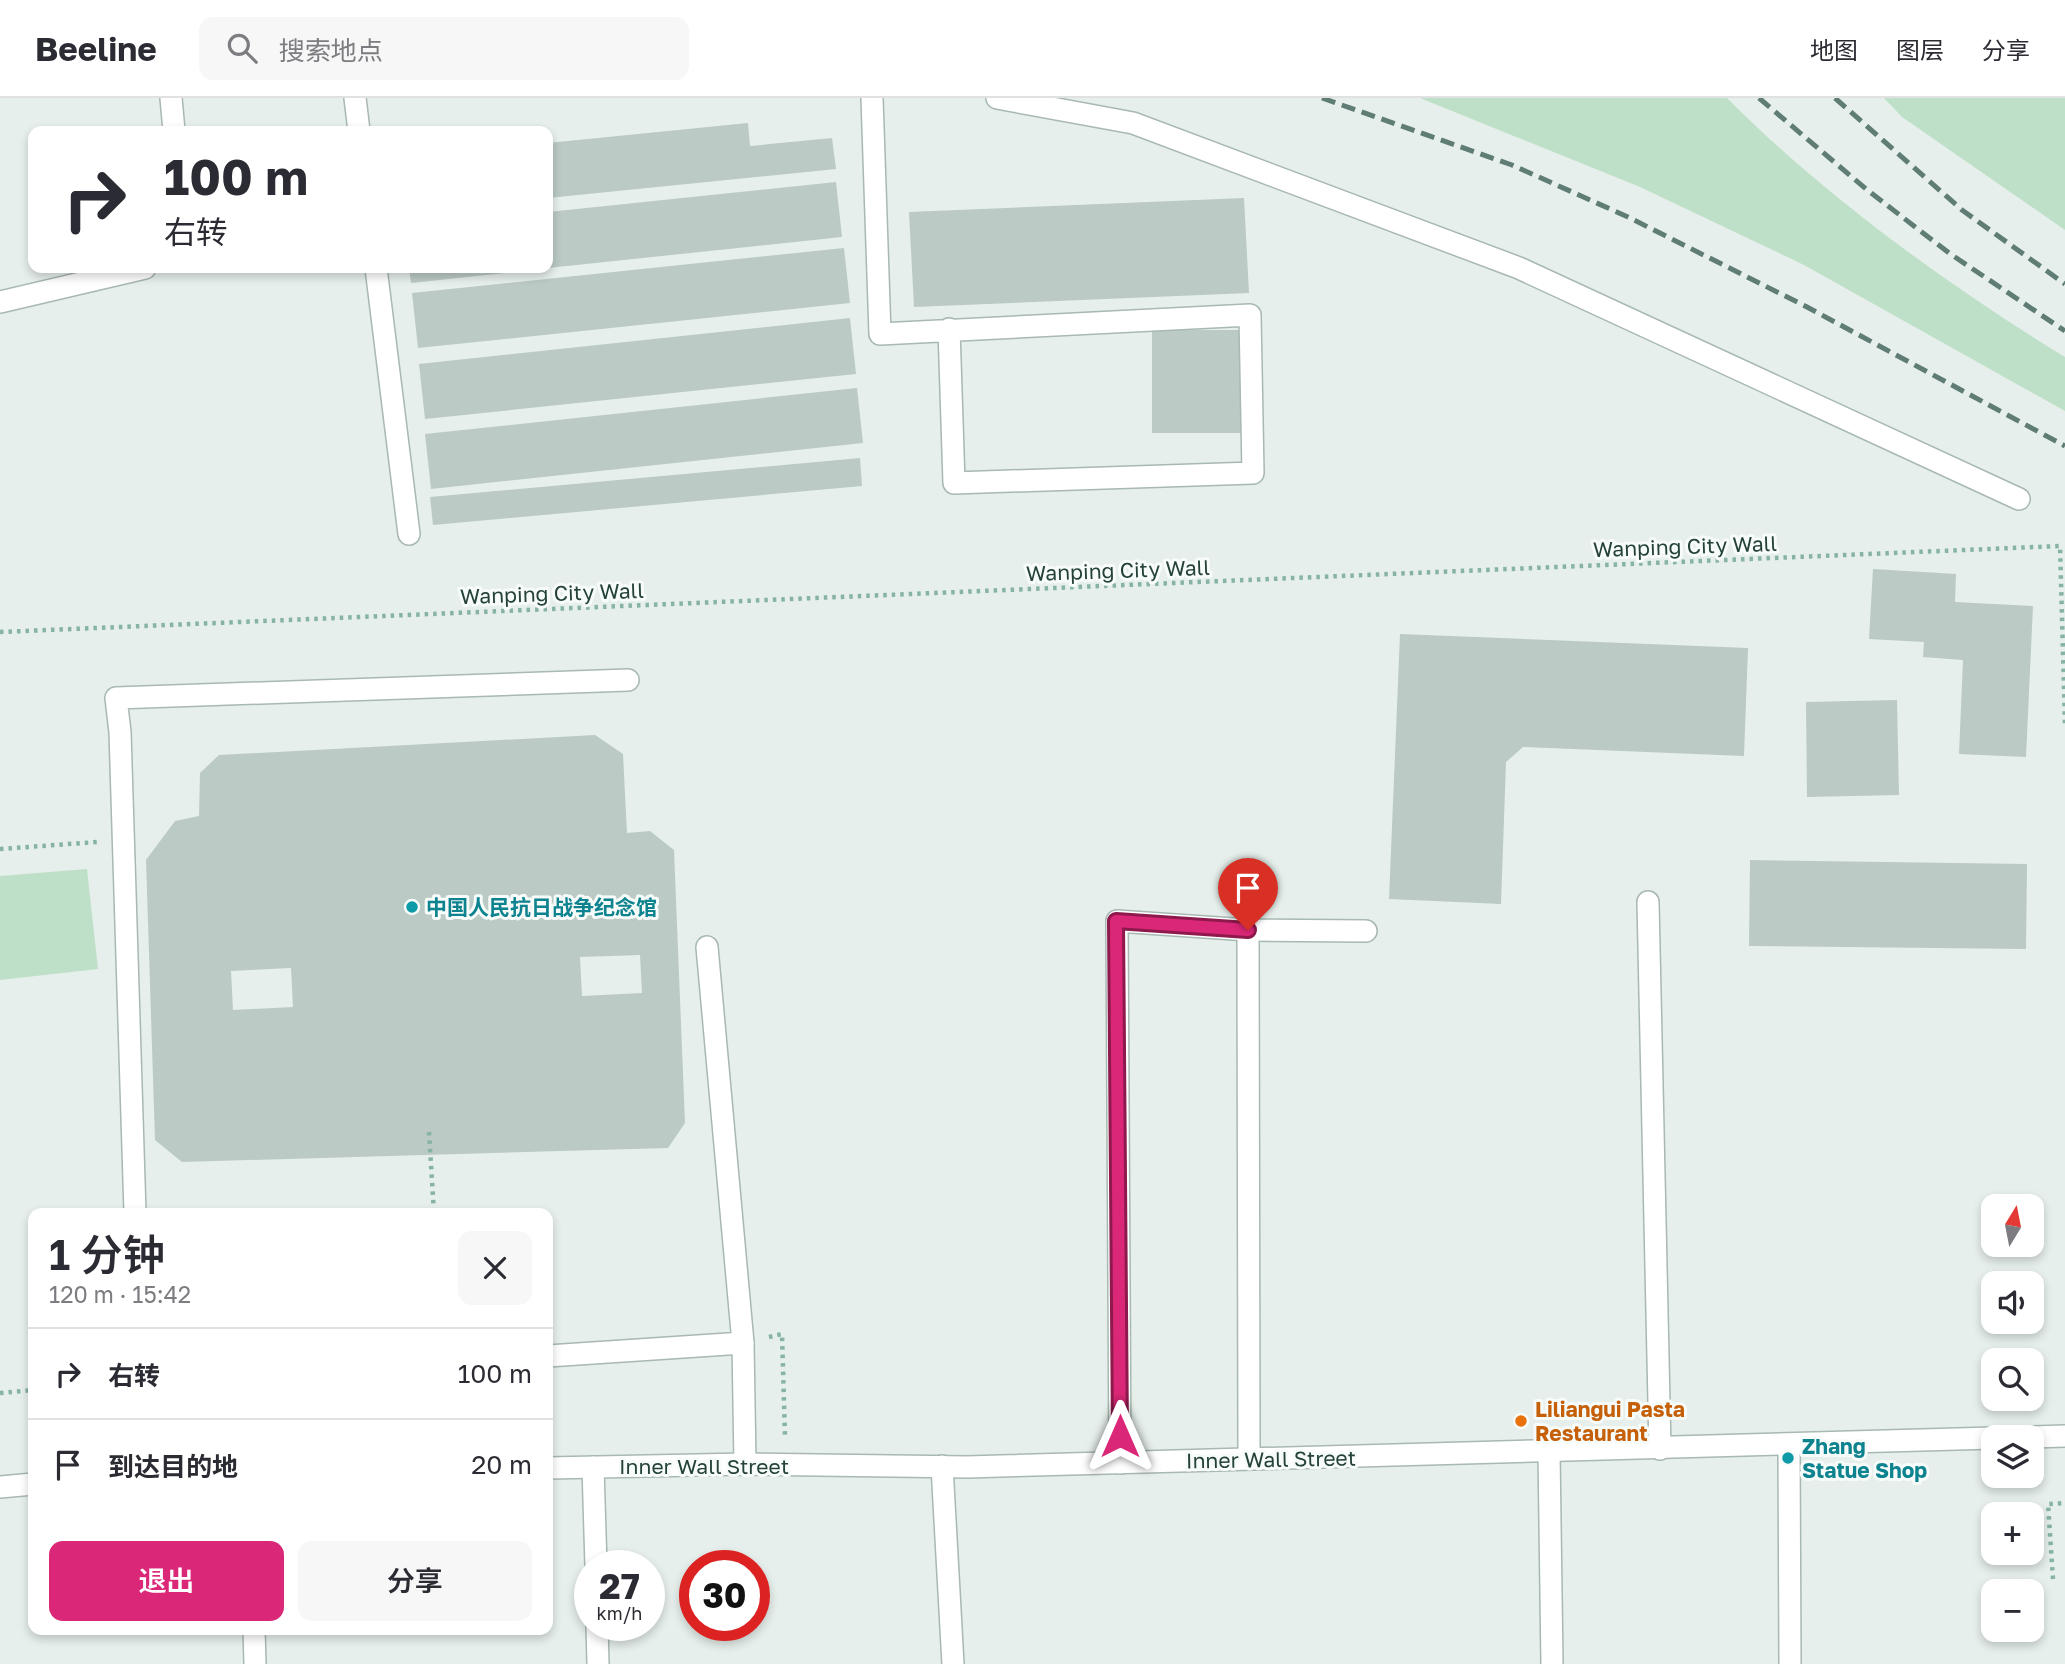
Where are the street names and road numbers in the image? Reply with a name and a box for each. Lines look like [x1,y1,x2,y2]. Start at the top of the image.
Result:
street label: Wanping City Wall [1593,530,1777,562]
street label: Wanping City Wall [1026,554,1210,586]
street label: Wanping City Wall [460,577,644,609]
street label: Inner Wall Street [1186,1445,1356,1473]
street label: Inner Wall Street [619,1453,789,1479]

